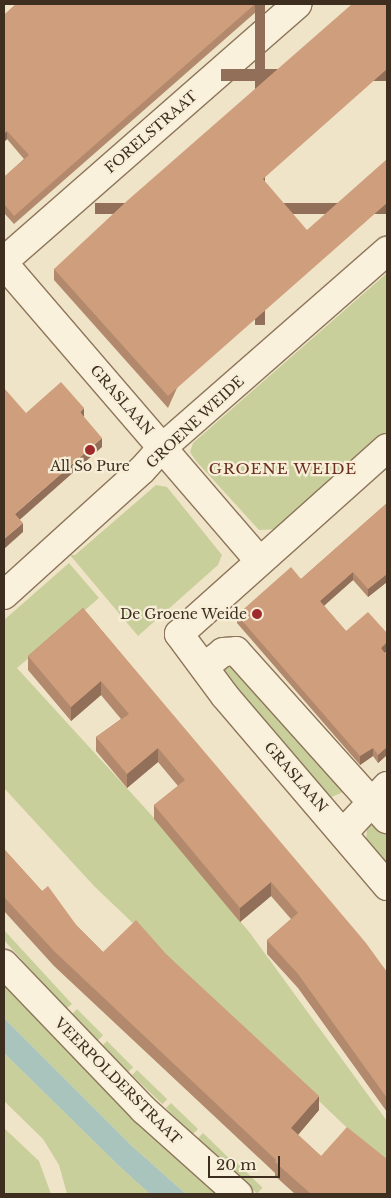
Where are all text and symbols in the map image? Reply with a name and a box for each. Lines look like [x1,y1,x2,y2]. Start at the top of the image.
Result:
street label: FORELSTRAAT [101,87,201,177]
street label: GRASLAAN [87,361,157,439]
street label: GROENE WEIDE [143,372,247,472]
marker: All So Pure [84,444,96,456]
place label: All So Pure [50,458,130,474]
district label: GROENE WEIDE [207,460,359,478]
place label: De Groene Weide [119,606,247,622]
marker: De Groene Weide [251,608,263,620]
street label: GRASLAAN [261,738,331,816]
street label: VEERPOLDERSTRAAT [51,1014,185,1148]
scale bar [211,1146,284,1178]
text: 20 m [216,1155,256,1174]

